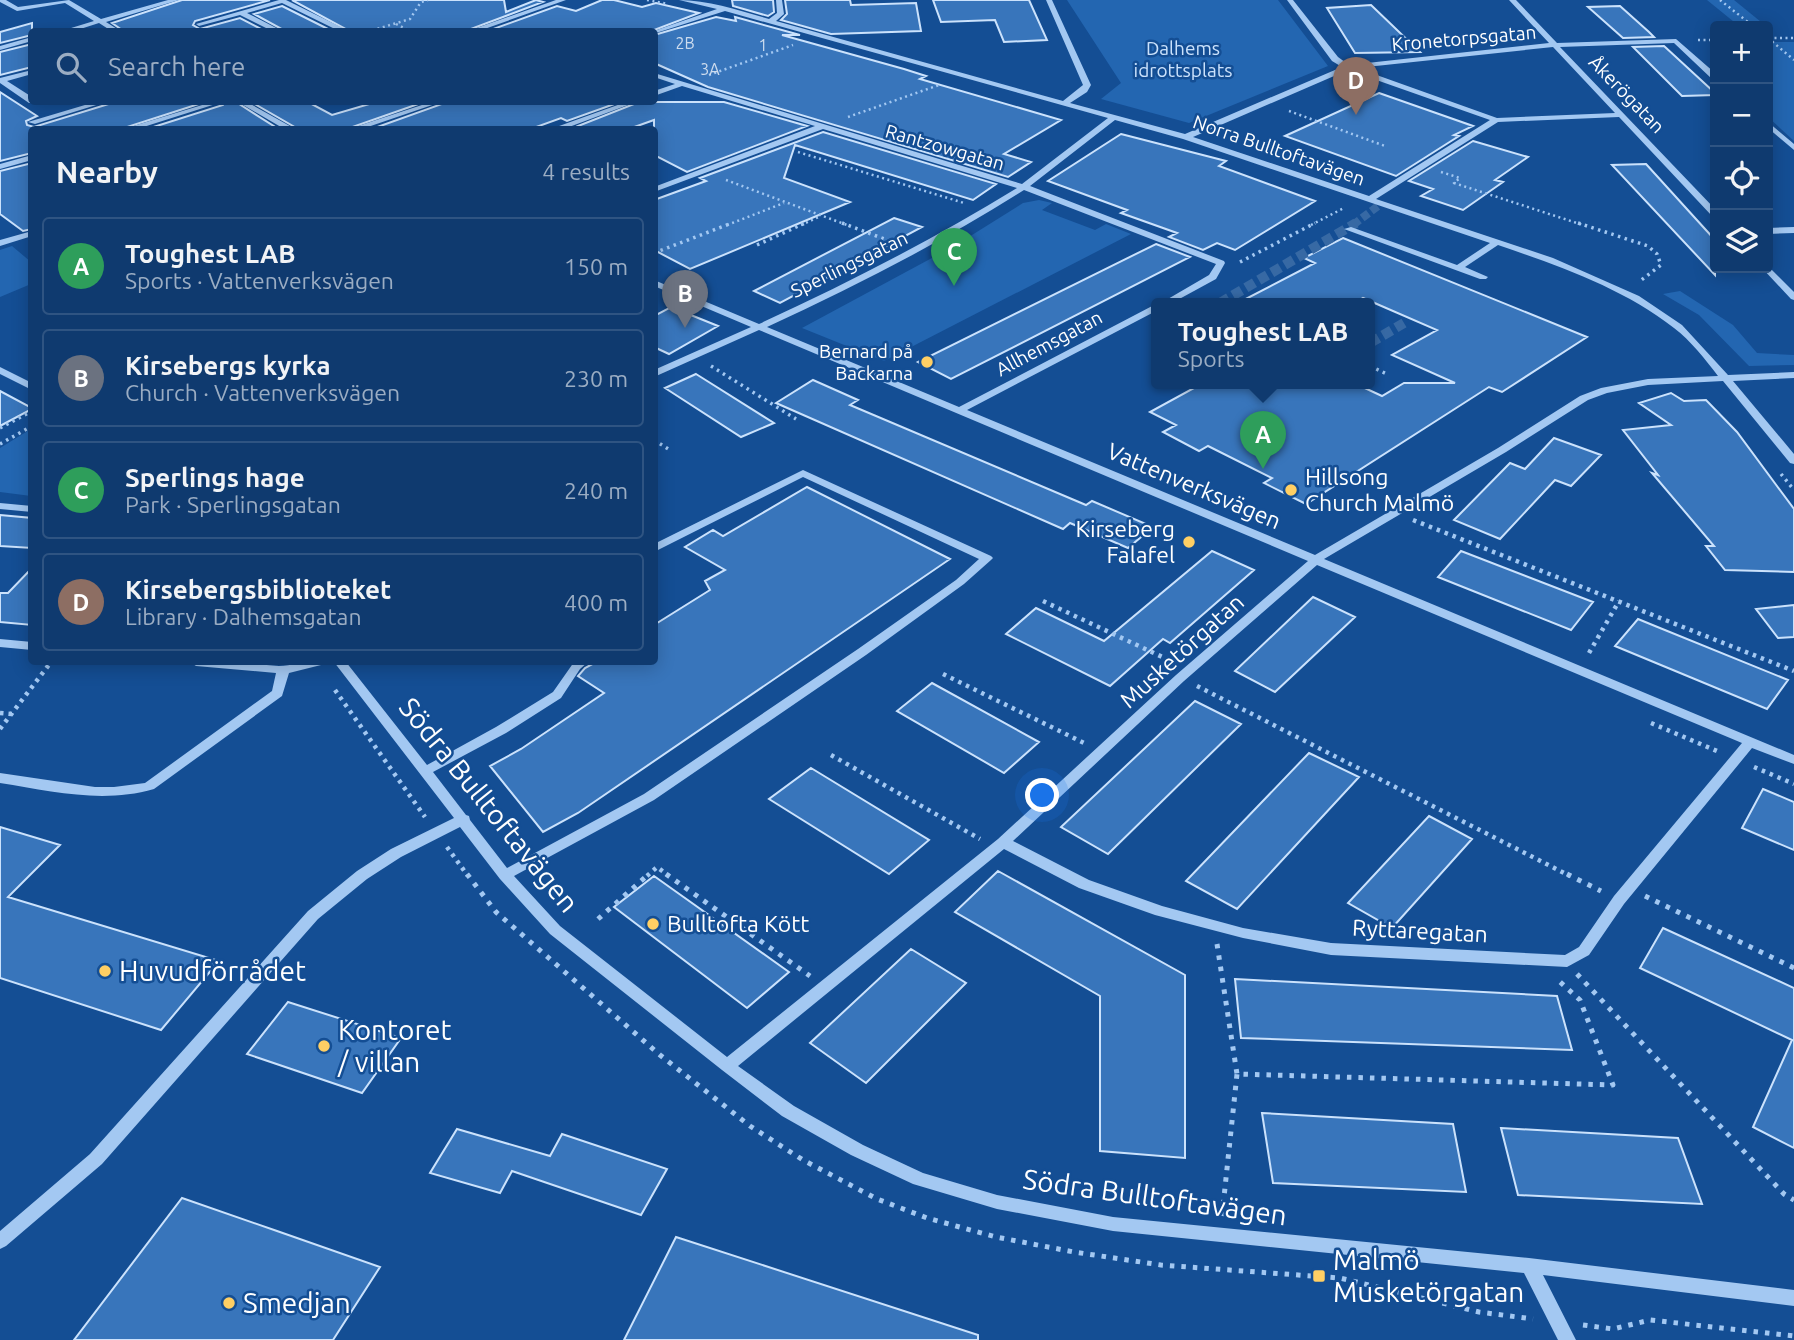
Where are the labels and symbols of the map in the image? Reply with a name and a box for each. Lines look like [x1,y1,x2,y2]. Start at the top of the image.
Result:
street label: Kronetorpsgatan [1391,21,1537,55]
house number: 2B [675,34,695,52]
house number: 1 [758,36,768,54]
park label: Dalhems idrottsplats [1134,37,1232,81]
street label: Åkerögatan [1585,51,1669,137]
pin: D [1333,57,1379,115]
house number: 3A [700,60,720,78]
street label: Norra Bulltoftavägen [1190,110,1368,190]
street label: Rantzowgatan [883,119,1007,175]
street label: Sperlingsgatan [787,226,911,302]
pin: C [931,228,977,286]
pin: B [662,270,708,328]
street label: Allhemsgatan [992,306,1106,380]
place label: Bernard på Backarna [819,340,913,384]
marker: Bernard på Backarna [919,354,935,370]
pin: A [1240,411,1286,469]
street label: Vattenverksvägen [1104,438,1285,533]
place label: Hillsong Church Malmö [1305,464,1454,515]
marker: Hillsong Church Malmö [1283,482,1299,498]
place label: Kirseberg Falafel [1075,516,1175,567]
marker: Kirseberg Falafel [1181,534,1197,550]
street label: Musketörgatan [1115,589,1248,713]
street label: Södra Bulltoftavägen [394,692,585,918]
your location [1025,778,1059,812]
place label: Bulltofta Kött [667,911,809,936]
street label: Ryttaregatan [1352,914,1488,947]
marker: Bulltofta Kött [645,916,661,932]
place label: Huvudförrådet [119,955,306,986]
marker: Huvudförrådet [97,963,113,979]
place label: Kontoret / villan [337,1014,451,1077]
marker: Kontoret / villan [316,1038,332,1054]
street label: Södra Bulltoftavägen [1021,1163,1289,1230]
place label: Malmö Musketörgatan [1333,1244,1524,1307]
marker: Malmö Musketörgatan [1311,1268,1327,1284]
place label: Smedjan [243,1287,351,1318]
marker: Smedjan [221,1295,237,1311]

